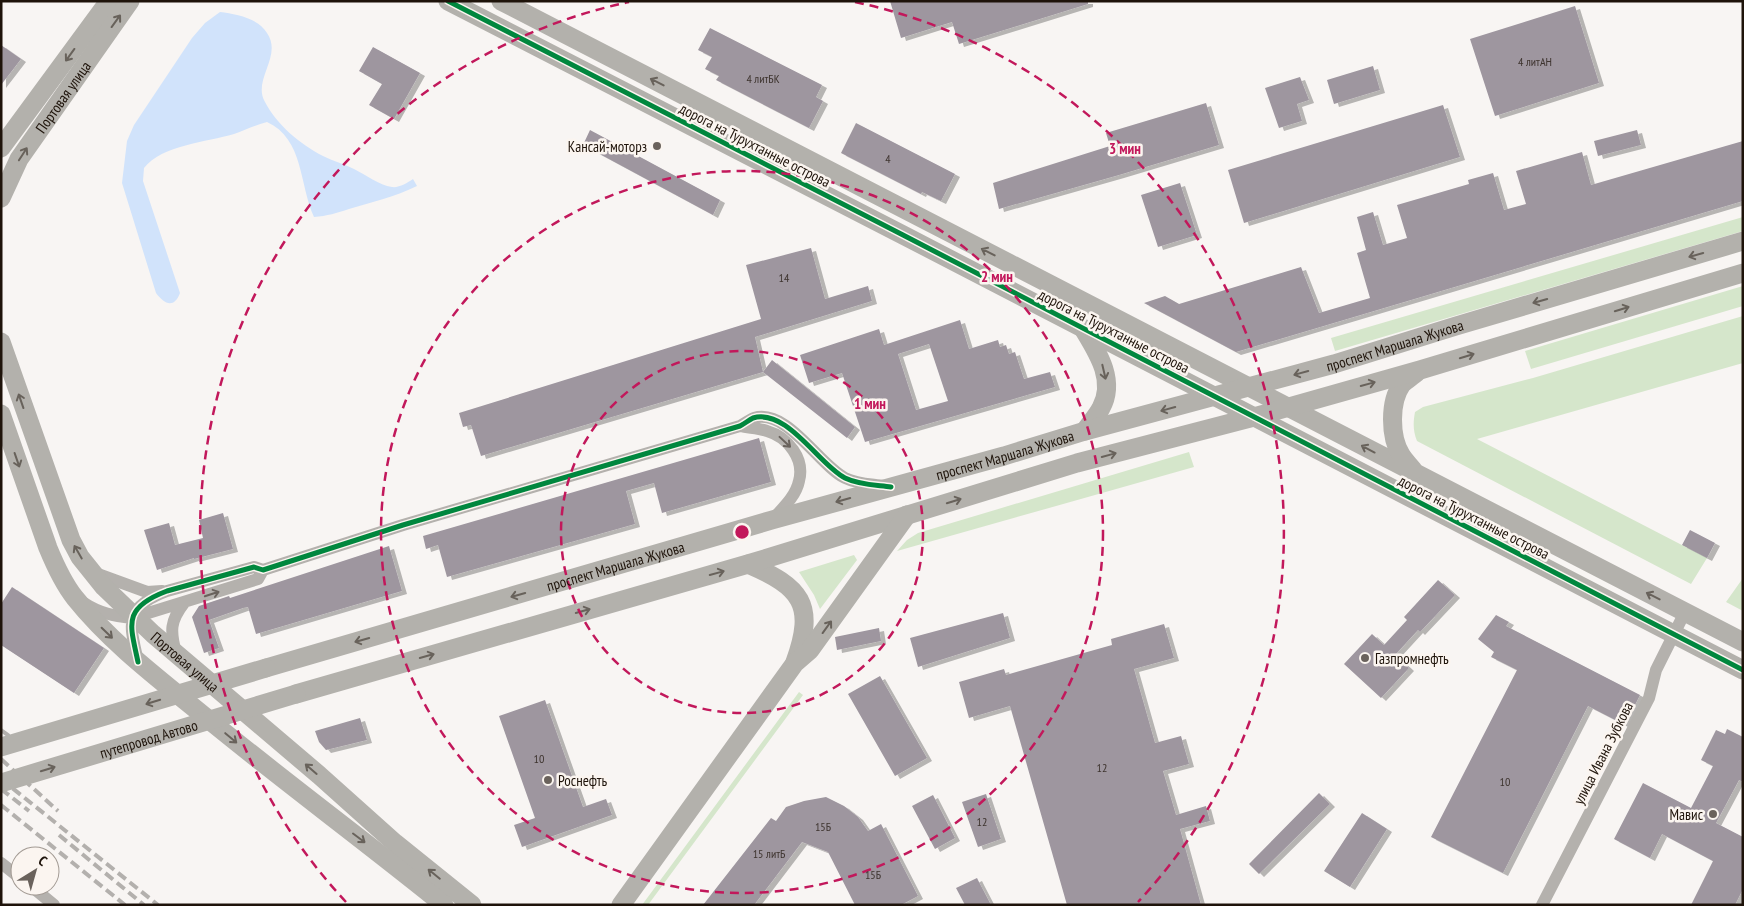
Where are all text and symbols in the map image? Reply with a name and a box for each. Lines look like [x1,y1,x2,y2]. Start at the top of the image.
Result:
one-way arrow [111,14,121,28]
one-way arrow [65,48,75,62]
house number: 4 литАН [1518,54,1552,69]
street label: Портовая улица [31,57,95,136]
house number: 4 литБК [746,71,780,86]
one-way arrow [650,77,665,86]
street label: дорога на Турухтанные острова [676,99,834,191]
place label: Кансай-моторз [568,137,647,156]
text: 3 мин [1109,139,1141,158]
marker: Кансай-моторз [651,140,663,152]
one-way arrow [17,147,28,161]
house number: 4 [885,151,891,166]
one-way arrow [982,247,996,257]
one-way arrow [1688,251,1704,261]
text: 2 мин [981,267,1013,286]
house number: 14 [779,270,790,285]
street label: дорога на Турухтанные острова [1035,285,1193,377]
one-way arrow [1533,297,1549,307]
one-way arrow [1614,304,1630,314]
street label: проспект Маршала Жукова [1324,315,1466,375]
one-way arrow [1458,350,1474,360]
one-way arrow [1100,364,1109,380]
one-way arrow [1293,369,1309,378]
one-way arrow [1360,378,1376,388]
one-way arrow [16,393,25,409]
text: 1 мин [854,394,886,413]
one-way arrow [1160,404,1176,414]
street label: проспект Маршала Жукова [934,426,1076,484]
one-way arrow [779,436,791,448]
one-way arrow [1361,444,1376,454]
one-way arrow [1101,449,1117,459]
one-way arrow [13,452,22,467]
street label: дорога на Турухтанные острова [1395,471,1553,563]
one-way arrow [835,496,851,506]
one-way arrow [945,496,961,506]
centre of rings [733,523,751,541]
street label: проспект Маршала Жукова [544,537,687,595]
one-way arrow [73,546,83,560]
one-way arrow [709,567,725,577]
one-way arrow [204,589,219,598]
one-way arrow [511,591,527,601]
one-way arrow [1646,591,1661,600]
one-way arrow [575,605,591,615]
one-way arrow [822,620,832,634]
one-way arrow [101,626,113,638]
street label: Портовая улица [147,627,223,696]
one-way arrow [354,636,370,646]
place label: Газпромнефть [1375,649,1449,668]
one-way arrow [419,651,435,661]
marker: Газпромнефть [1359,652,1371,664]
one-way arrow [145,698,161,708]
street label: улица Ивана Зубкова [1569,698,1637,808]
street label: путепровод Автово [97,715,200,762]
one-way arrow [224,733,237,744]
house number: 10 [534,751,544,766]
house number: 12 [1097,760,1107,775]
one-way arrow [305,763,318,774]
one-way arrow [40,764,56,774]
place label: Роснефть [558,771,608,790]
marker: Роснефть [542,774,554,786]
house number: 10 [1500,774,1510,789]
place label: Мавис [1669,805,1704,824]
marker: Мавис [1707,808,1719,820]
house number: 12 [977,814,987,829]
house number: 15Б [815,819,831,834]
one-way arrow [352,832,365,843]
north arrow [10,846,60,896]
house number: 15 литБ [753,846,785,861]
text: С [35,852,51,870]
house number: 15Б [865,867,881,882]
one-way arrow [428,869,441,880]

